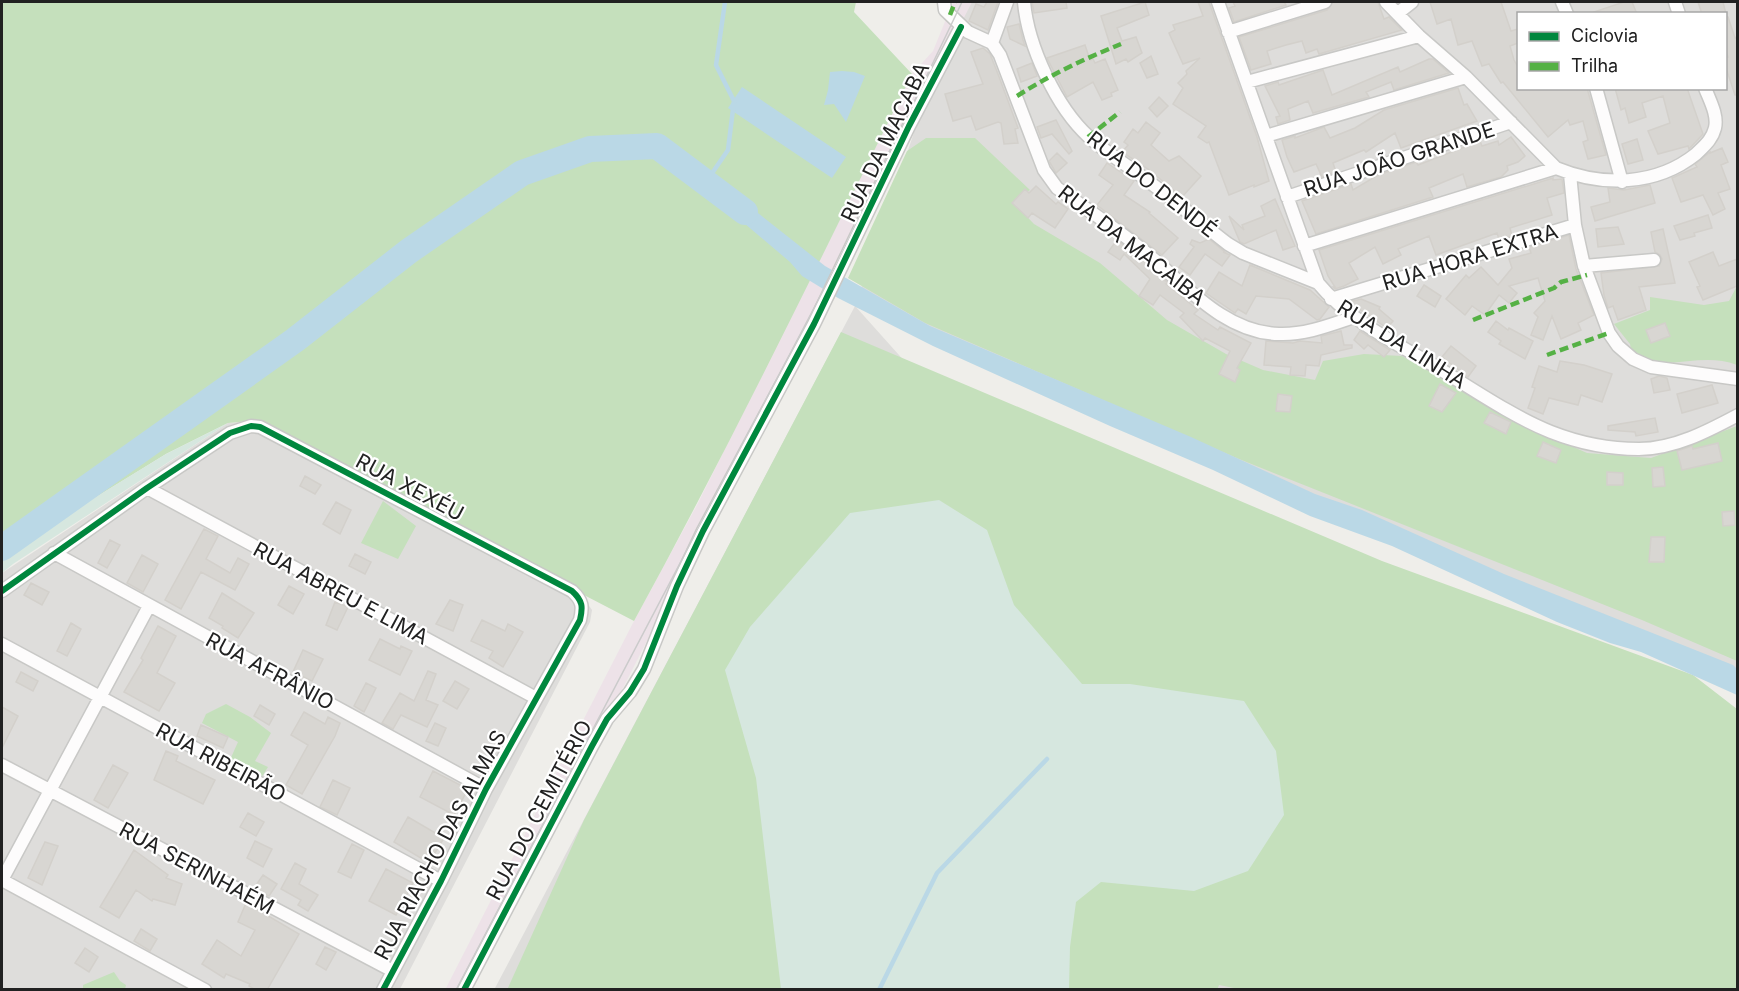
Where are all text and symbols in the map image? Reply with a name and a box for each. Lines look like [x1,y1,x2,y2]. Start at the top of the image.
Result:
legend [1517,12,1727,90]
text: Ciclovia [1571,25,1638,46]
text: Trilha [1571,55,1618,76]
street label: RUA DA MACABA [836,58,934,226]
street label: RUA JOÃO GRANDE [1300,115,1498,202]
street label: RUA DO DENDÉ [1082,125,1222,242]
street label: RUA DA MACAIBA [1053,180,1211,310]
street label: RUA HORA EXTRA [1379,218,1561,296]
street label: RUA DA LINHA [1333,294,1471,394]
street label: RUA XEXÉU [352,447,469,526]
street label: RUA ABREU E LIMA [249,536,433,650]
street label: RUA AFRÂNIO [202,626,339,715]
street label: RUA DO CEMITÉRIO [480,715,597,904]
street label: RUA RIBEIRÃO [152,716,291,807]
street label: RUA RIACHO DAS ALMAS [369,726,511,964]
street label: RUA SERINHAÉM [115,816,279,919]

